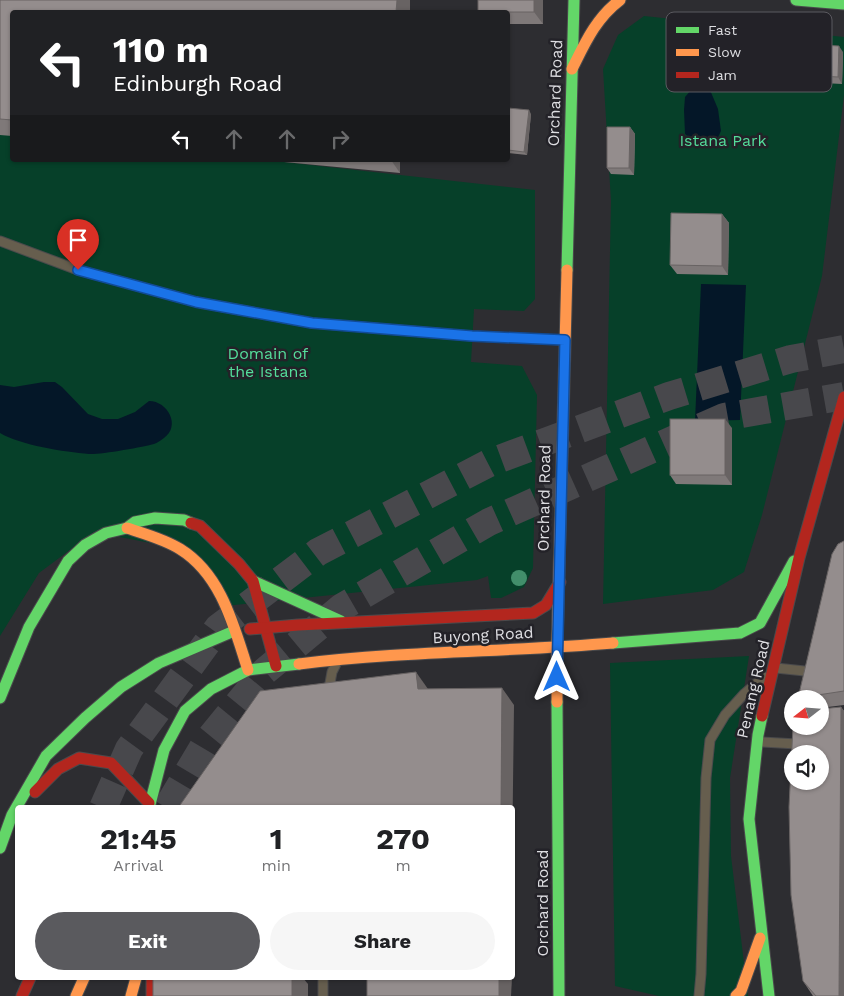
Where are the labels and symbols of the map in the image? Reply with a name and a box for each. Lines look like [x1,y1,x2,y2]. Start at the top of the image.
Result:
legend [666,12,832,92]
text: Fast [708,22,737,38]
street label: Orchard Road [544,39,566,147]
text: Slow [708,44,741,60]
text: Jam [708,67,737,83]
park label: Istana Park [679,131,767,150]
pin [57,219,99,270]
park label: Domain of the Istana [228,344,309,381]
street label: Orchard Road [534,444,554,552]
street label: Buyong Road [432,623,534,647]
street label: Penang Road [732,638,774,740]
position arrow [530,650,582,702]
north arrow [784,690,829,735]
street label: Orchard Road [533,850,552,956]

